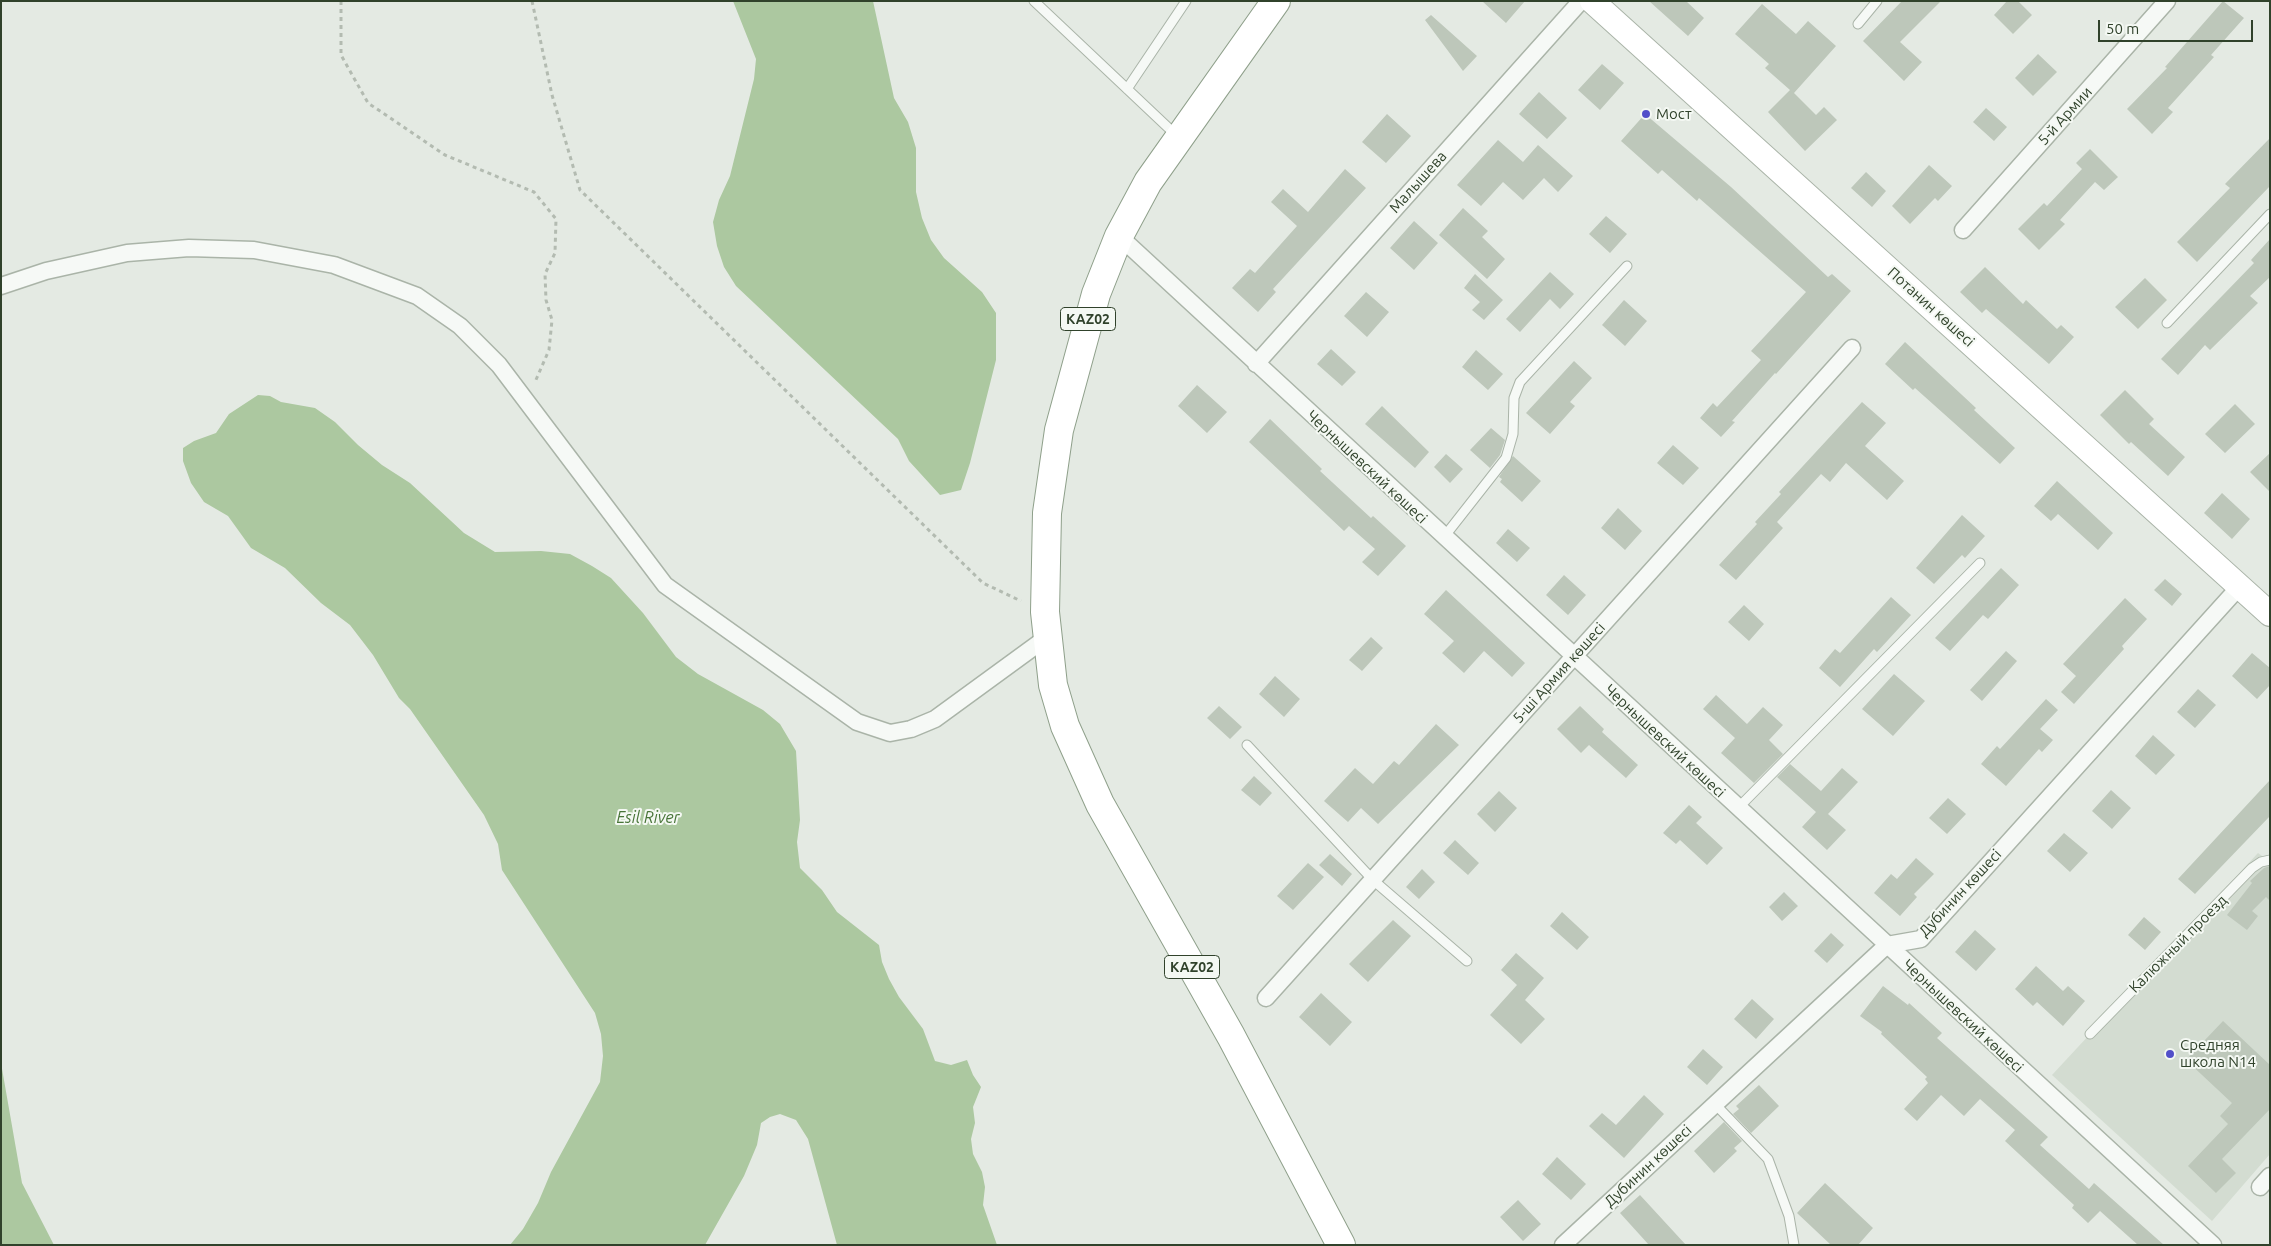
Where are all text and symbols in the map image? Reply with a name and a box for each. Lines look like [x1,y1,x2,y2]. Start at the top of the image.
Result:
scale bar [2101,10,2256,42]
text: 50 m [2106,20,2139,37]
street label: 5-й Армии [2034,83,2096,149]
place label: Мост [1656,105,1692,123]
marker: Мост [1640,108,1652,120]
street label: Малышева [1386,147,1450,217]
street label: Потанин көшесі [1884,263,1978,351]
road number: KAZ02 [1060,308,1116,330]
street label: Чернышевский көшесі [1303,407,1431,527]
street label: 5-ші Армия көшесі [1509,619,1609,727]
street label: Чернышевский көшесі [1601,681,1729,801]
water label: Esil River [616,808,680,828]
street label: Дубинин көшесі [1915,846,2005,940]
street label: Калюжный проезд [2125,891,2231,997]
road number: KAZ02 [1164,956,1220,979]
street label: Чернышевский көшесі [1899,956,2027,1076]
place label: Средняя школа N14 [2180,1036,2256,1071]
marker: Средняя школа N14 [2164,1048,2176,1060]
street label: Дубинин көшесі [1601,1121,1695,1211]

